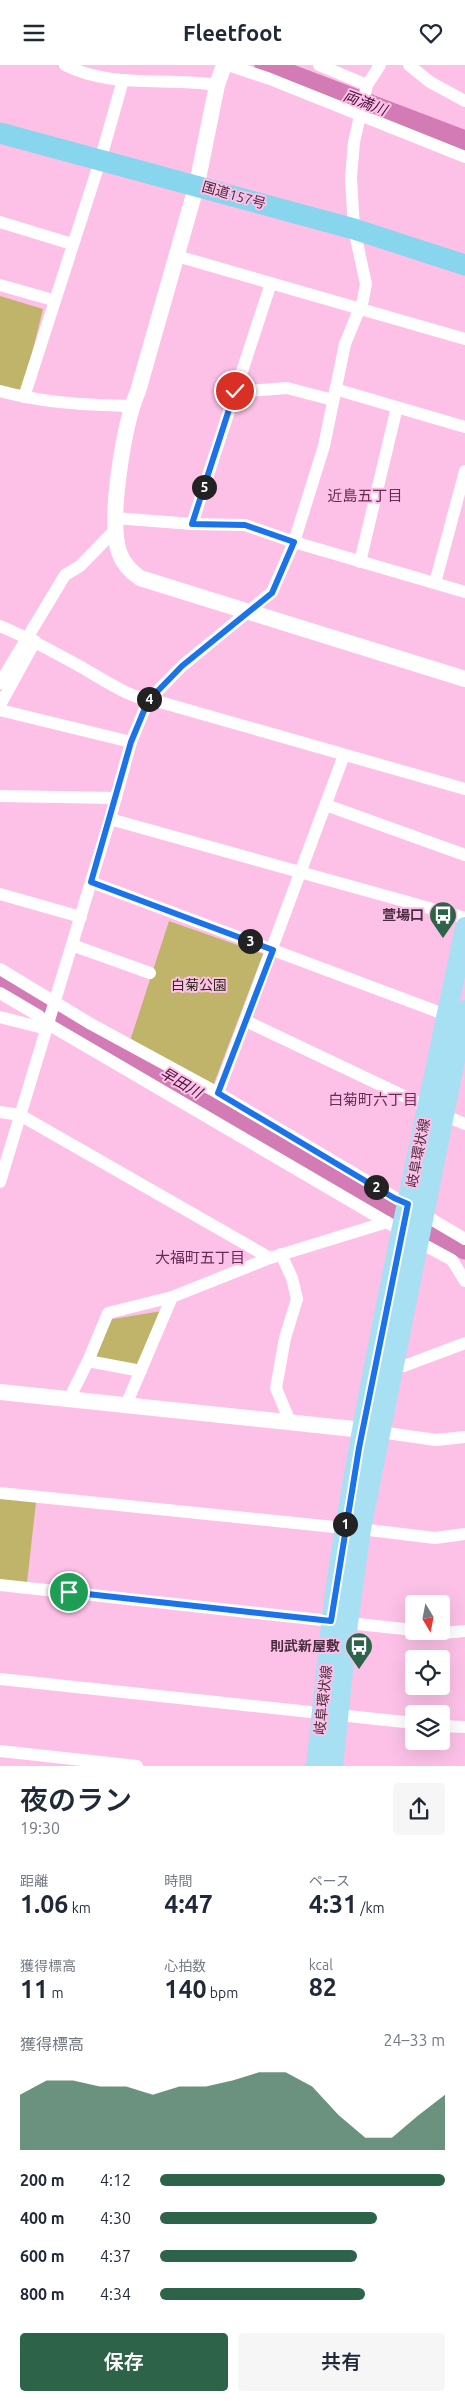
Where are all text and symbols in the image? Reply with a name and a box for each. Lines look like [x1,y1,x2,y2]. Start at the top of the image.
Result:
icon: menu [20,19,48,47]
icon: heart [417,19,445,47]
text: Fleetfoot [183,20,282,45]
water label: 両満川 [341,87,391,119]
street label: 国道157号 [200,178,268,212]
pin [214,370,256,412]
icon: check [221,377,249,405]
pin: 5 [192,475,216,499]
text: 5 [201,479,208,495]
district label: 近島五丁目 [327,487,403,504]
pin: 4 [136,687,162,711]
text: 4 [146,691,153,707]
bus stop icon: 萱場口 [428,900,458,939]
place label: 萱場口 [382,907,424,923]
pin: 3 [238,929,262,953]
text: 3 [247,933,254,949]
park label: 白菊公園 [171,977,227,993]
water label: 早田川 [158,1064,207,1102]
district label: 白菊町六丁目 [328,1091,418,1108]
street label: 岐阜環状線 [403,1117,433,1189]
pin: 2 [364,1175,388,1199]
text: 2 [373,1179,380,1195]
district label: 大福町五丁目 [155,1249,245,1266]
pin: 1 [332,1511,358,1537]
text: 1 [342,1516,349,1532]
pin [48,1571,90,1613]
icon: arrive [55,1578,83,1606]
north arrow [405,1595,450,1640]
map controls [405,1595,450,1750]
bus stop icon: 則武新屋敷 [344,1631,374,1670]
place label: 則武新屋敷 [270,1638,340,1654]
button: locate [405,1650,450,1695]
street label: 岐阜環状線 [311,1664,335,1736]
button: layers [405,1705,450,1750]
button: share [393,1783,445,1835]
text: 夜のラン [20,1784,132,1815]
text: 19:30 [20,1819,60,1837]
text: 距離 [20,1873,48,1889]
text: 時間 [164,1873,192,1889]
text: ペース [309,1873,350,1889]
text: 1.06 [20,1890,68,1918]
text: 4:47 [164,1890,213,1918]
text: 4:31 [309,1890,357,1918]
text: km [68,1900,91,1916]
text: /km [357,1900,385,1916]
text: kcal [309,1957,333,1973]
text: 獲得標高 [20,1958,76,1974]
text: 心拍数 [164,1958,206,1974]
text: 82 [309,1973,337,2001]
text: 11 [20,1975,48,2003]
text: 140 [164,1975,207,2003]
text: m [48,1985,64,2001]
text: bpm [207,1985,238,2001]
text: 24–33 m [383,2031,445,2049]
text: 獲得標高 [20,2035,84,2053]
text: 200 m [20,2171,65,2189]
text: 4:12 [100,2171,131,2189]
text: 400 m [20,2209,65,2227]
text: 4:30 [100,2209,131,2227]
text: 600 m [20,2247,65,2265]
text: 4:37 [100,2247,131,2265]
text: 800 m [20,2285,65,2303]
text: 4:34 [100,2285,131,2303]
button: 保存 [20,2333,228,2391]
button: 共有 [238,2333,445,2391]

